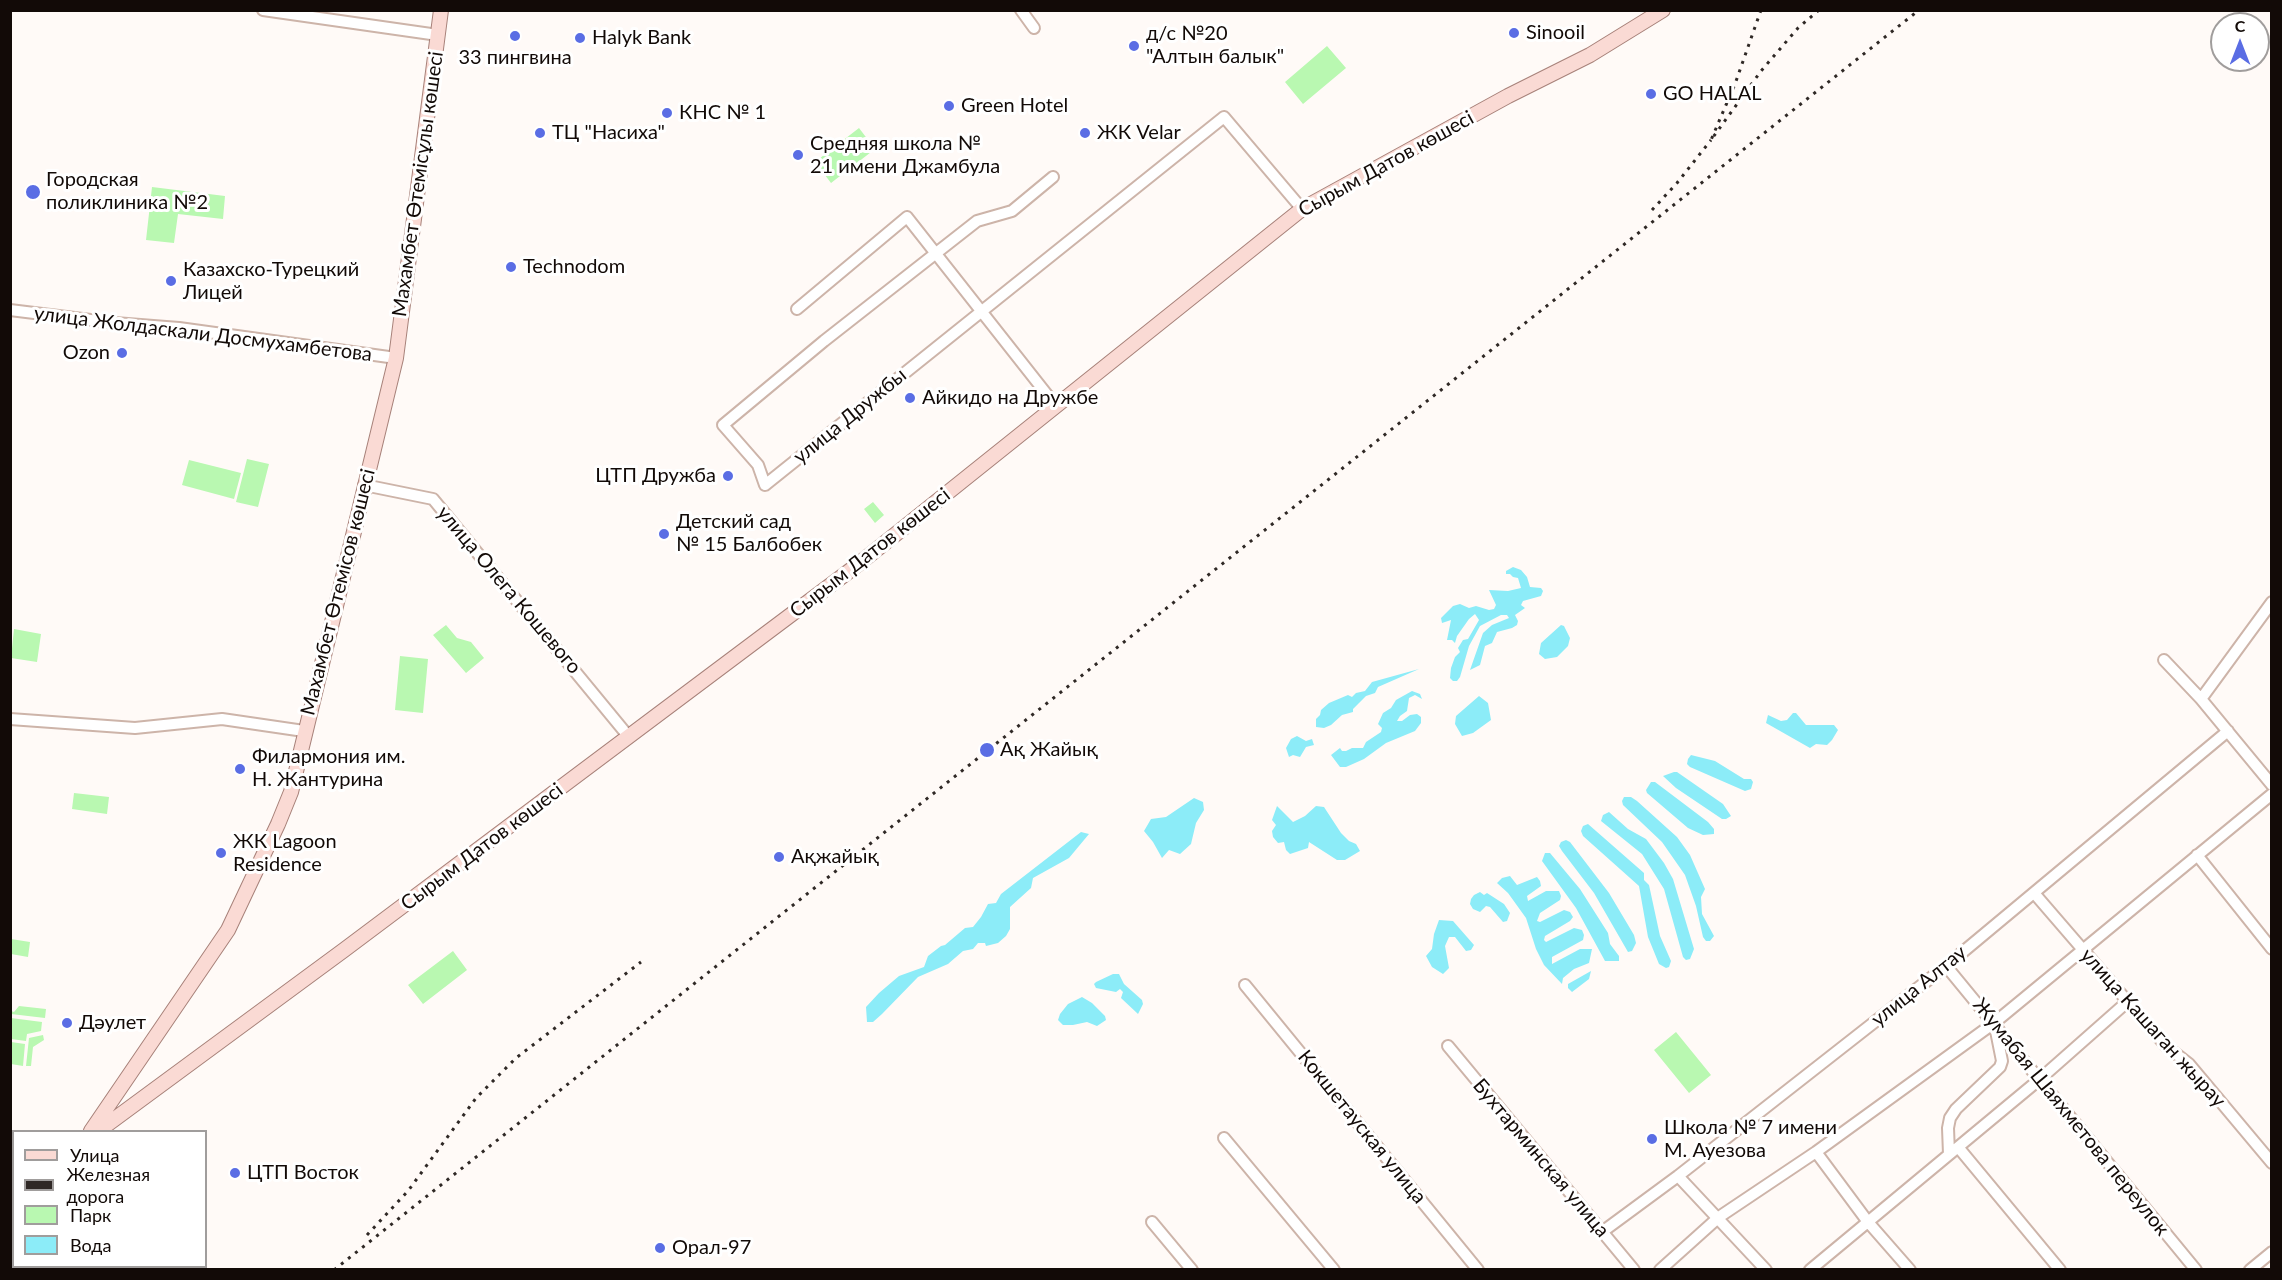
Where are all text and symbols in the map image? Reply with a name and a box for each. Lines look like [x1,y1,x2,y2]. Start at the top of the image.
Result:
north arrow [2210,12,2270,72]
text: С [2235,16,2245,35]
place label: Sinooil [1526,21,1585,45]
place label: д/с №20 "Алтын балык" [1146,22,1284,69]
place label: Halyk Bank [592,26,691,50]
marker: Sinooil [1507,26,1521,40]
marker: 33 пингвина [508,29,522,43]
marker: Halyk Bank [573,31,587,45]
marker: д/с №20 "Алтын балык" [1127,39,1141,53]
place label: 33 пингвина [458,46,572,70]
street label: Махамбет Өтемісұлы көшесі [387,50,449,318]
place label: GO HALAL [1663,82,1762,106]
marker: GO HALAL [1644,87,1658,101]
place label: Green Hotel [961,94,1068,118]
marker: Green Hotel [942,99,956,113]
place label: КНС № 1 [679,101,766,125]
marker: КНС № 1 [660,106,674,120]
street label: Сырым Датов көшесі [1294,106,1478,222]
place label: ТЦ "Насиха" [552,121,665,145]
place label: ЖК Velar [1097,121,1181,145]
marker: ТЦ "Насиха" [533,126,547,140]
marker: ЖК Velar [1078,126,1092,140]
place label: Средняя школа № 21 имени Джамбула [810,132,1000,179]
marker: Средняя школа № 21 имени Джамбула [791,148,805,162]
place label: Городская поликлиника №2 [46,168,208,215]
marker: Городская поликлиника №2 [24,183,42,201]
place label: Technodom [523,255,625,279]
place label: Казахско-Турецкий Лицей [183,258,359,305]
marker: Technodom [504,260,518,274]
marker: Казахско-Турецкий Лицей [164,274,178,288]
street label: улица Жолдаскали Досмухамбетова [33,301,373,367]
place label: Ozon [63,341,110,365]
marker: Ozon [115,346,129,360]
street label: улица Дружбы [789,363,911,469]
place label: Айкидо на Дружбе [922,386,1098,410]
marker: Айкидо на Дружбе [903,391,917,405]
place label: ЦТП Дружба [595,464,716,488]
street label: Махамбет Өтемісов көшесі [296,466,380,718]
marker: ЦТП Дружба [721,469,735,483]
street label: Сырым Датов көшесі [785,483,955,623]
street label: улица Олега Кошевого [432,501,586,679]
place label: Детский сад № 15 Балбобек [676,510,822,557]
marker: Детский сад № 15 Балбобек [657,527,671,541]
place label: Ақ Жайық [1000,738,1098,762]
marker: Ақ Жайық [978,741,996,759]
place label: Филармония им. Н. Жантурина [252,745,405,792]
marker: Филармония им. Н. Жантурина [233,762,247,776]
street label: Сырым Датов көшесі [396,778,568,916]
place label: ЖК Lagoon Residence [233,830,337,877]
place label: Ақжайық [791,845,879,869]
marker: ЖК Lagoon Residence [214,846,228,860]
marker: Ақжайық [772,850,786,864]
street label: улица Алтау [1867,940,1971,1032]
street label: улица Кашаган жырау [2075,944,2231,1112]
street label: Жумабая Шаяхметова переулок [1968,994,2174,1240]
place label: Дәулет [79,1011,146,1035]
marker: Дәулет [60,1016,74,1030]
street label: Кокшетауская улица [1293,1045,1431,1209]
street label: Бухтарминская улица [1468,1074,1614,1242]
place label: Школа № 7 имени М. Ауезова [1664,1116,1837,1163]
legend [12,1130,207,1268]
marker: Школа № 7 имени М. Ауезова [1645,1132,1659,1146]
text: Улица [70,1144,120,1166]
place label: ЦТП Восток [247,1161,359,1185]
text: Железная дорога [66,1163,150,1207]
marker: ЦТП Восток [228,1166,242,1180]
text: Парк [70,1204,111,1226]
text: Вода [70,1234,111,1256]
place label: Орал-97 [672,1236,751,1260]
marker: Орал-97 [653,1241,667,1255]

